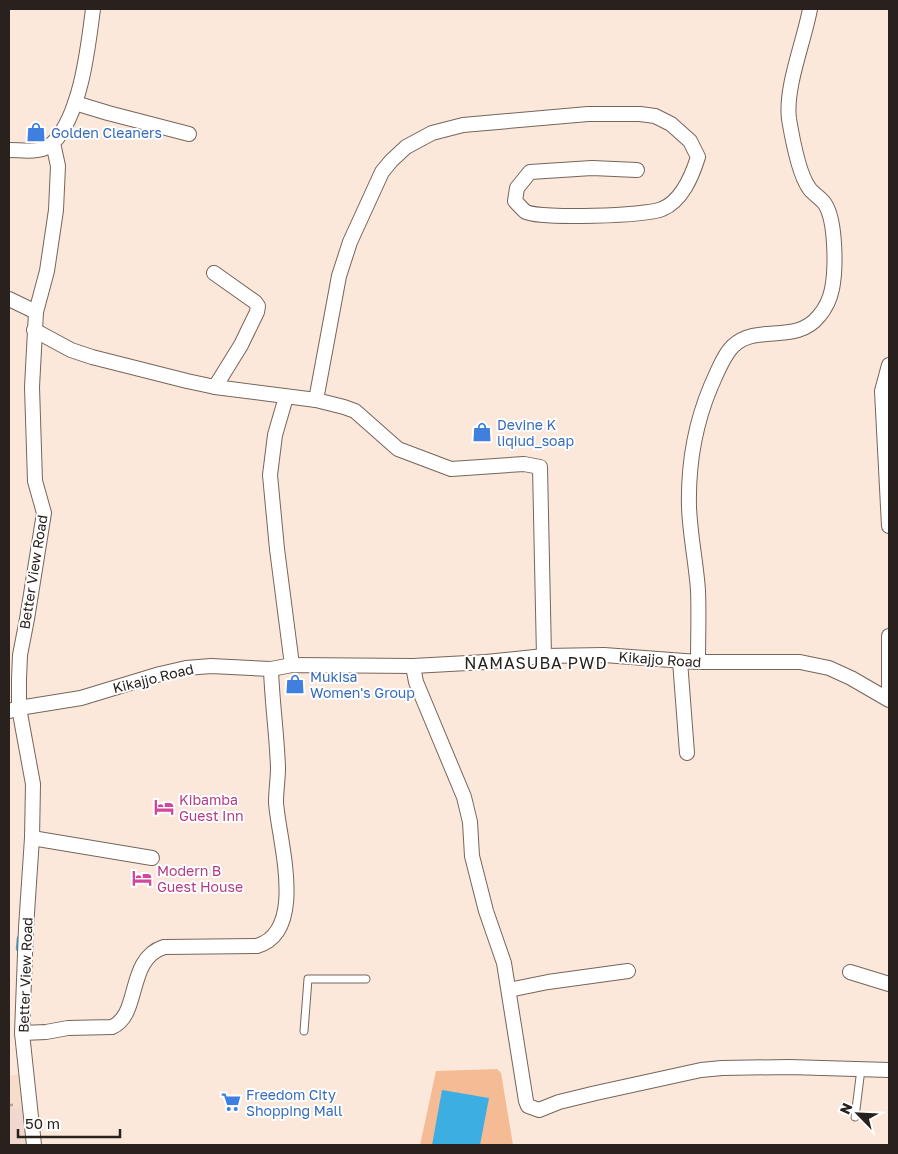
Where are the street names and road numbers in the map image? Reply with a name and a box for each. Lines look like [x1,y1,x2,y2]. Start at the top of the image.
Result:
street label: Better View Road [16,513,50,631]
street label: Kikajjo Road [618,648,702,670]
street label: Kikajjo Road [111,660,195,696]
street label: Better View Road [14,917,36,1033]

